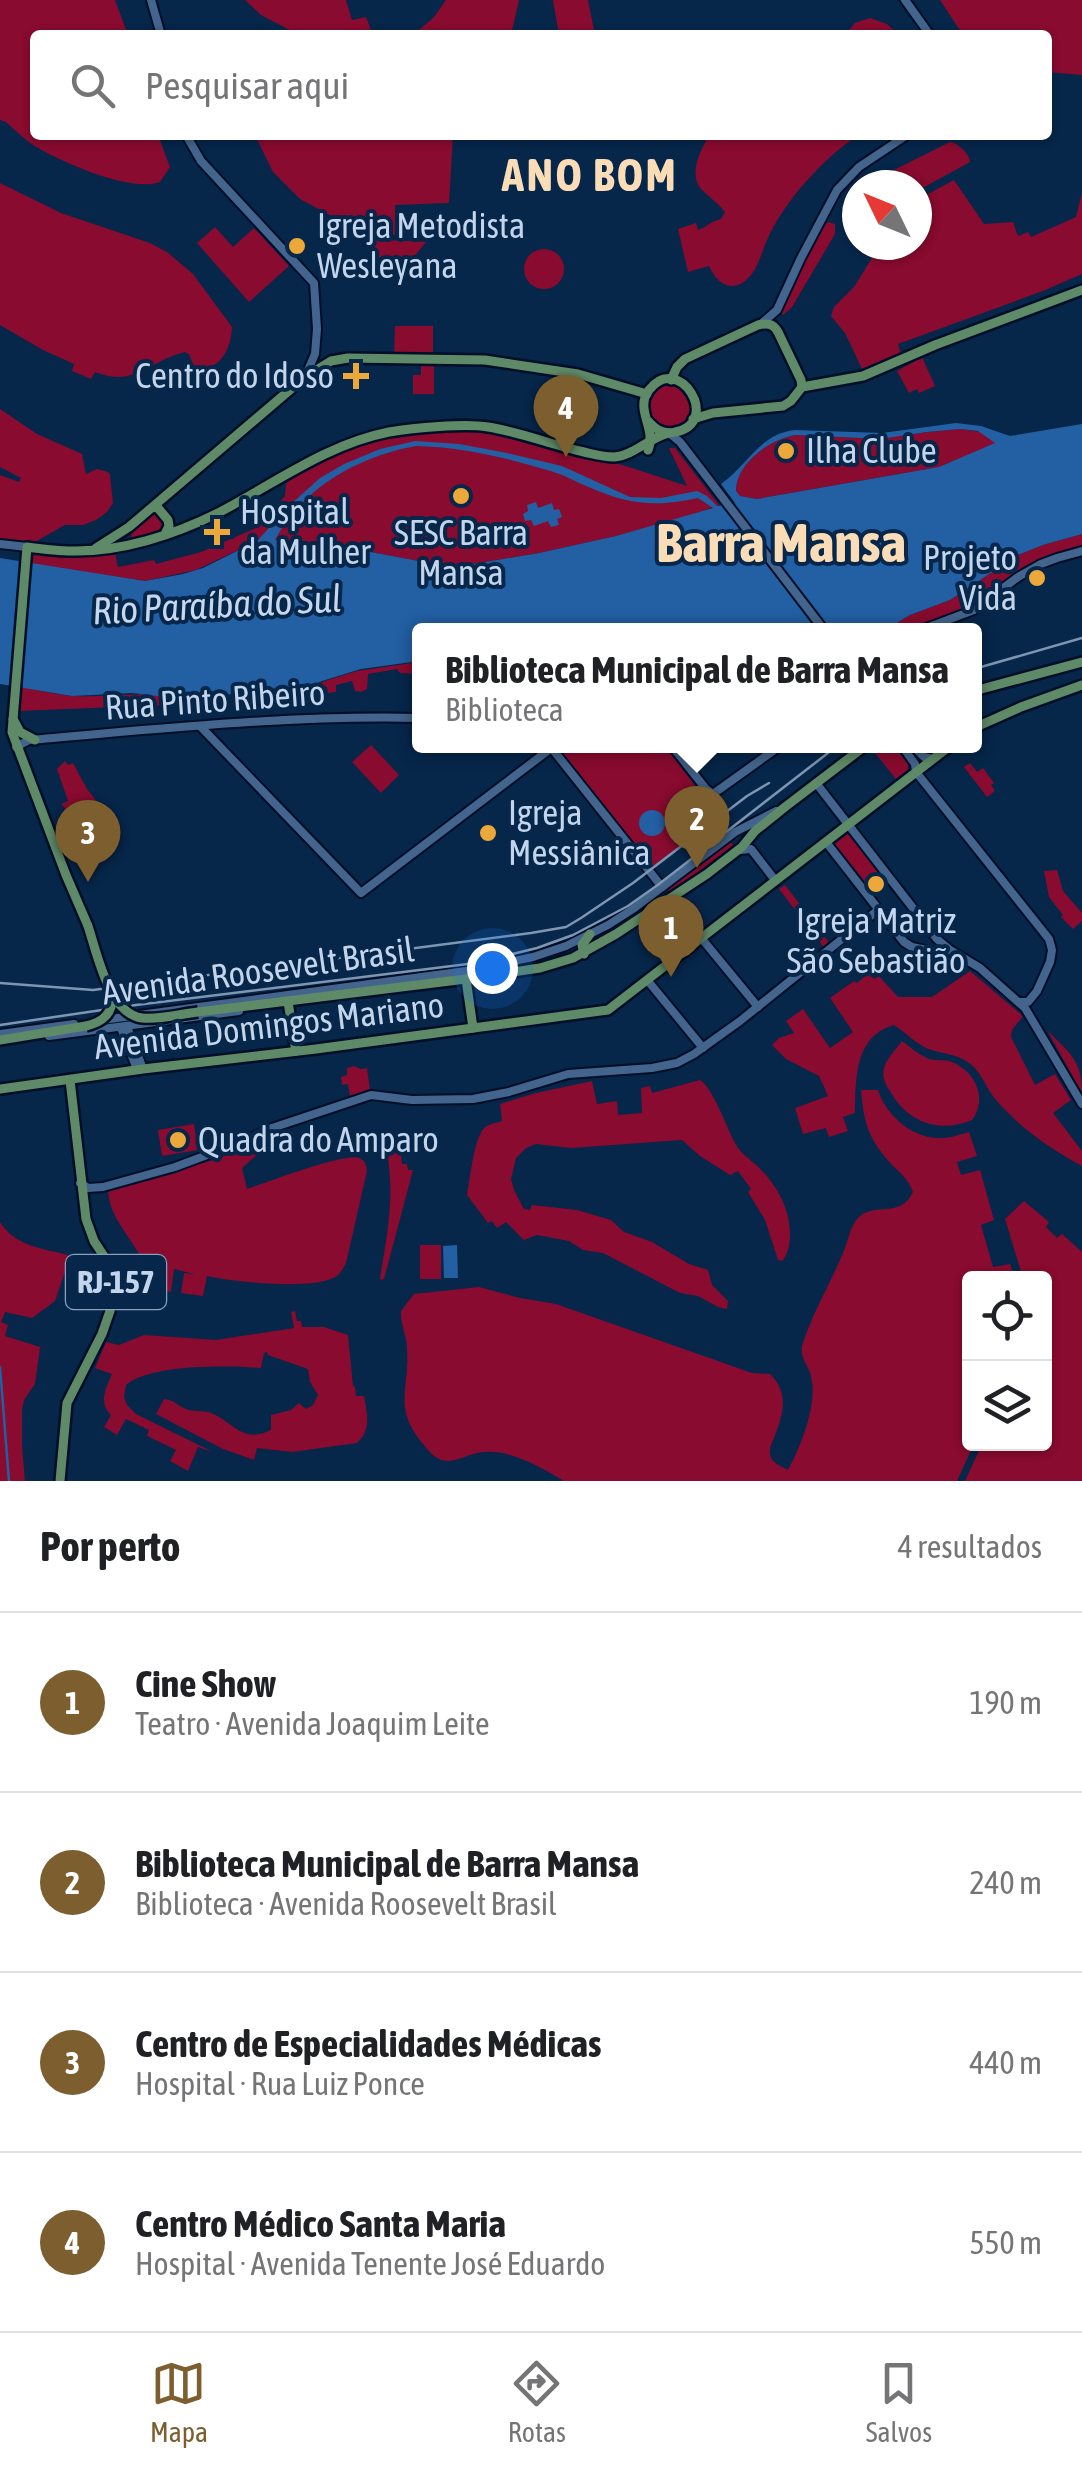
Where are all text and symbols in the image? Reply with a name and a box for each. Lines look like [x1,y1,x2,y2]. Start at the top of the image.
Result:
search box [30,30,1052,140]
icon: search [65,58,120,113]
text: Pesquisar aqui [145,64,349,107]
district label: ANO BOM [501,149,678,201]
north arrow [842,170,932,260]
place label: Igreja Metodista Wesleyana [317,205,525,285]
marker: Igreja Metodista Wesleyana [286,235,308,257]
place label: Centro do Idoso [135,355,334,395]
marker: Centro do Idoso [343,363,369,389]
pin: 4 [534,374,598,457]
place label: Ilha Clube [806,430,937,470]
marker: Ilha Clube [775,440,797,462]
marker: SESC Barra Mansa [450,485,472,507]
place label: Hospital da Mulher [240,491,371,571]
district label: Barra Mansa [656,511,906,574]
place label: SESC Barra Mansa [394,512,528,592]
marker: Hospital da Mulher [204,519,230,545]
place label: Projeto Vida [923,537,1017,617]
marker: Projeto Vida [1026,567,1048,589]
water label: Rio Paraíba do Sul [91,577,343,633]
popup [412,623,982,753]
text: Biblioteca Municipal de Barra Mansa [445,648,949,691]
street label: Rua Pinto Ribeiro [103,671,326,727]
text: Biblioteca [445,691,564,728]
pin: 2 [664,786,730,868]
place label: Igreja Messiânica [508,792,651,872]
pin: 3 [56,800,120,882]
marker: Igreja Messiânica [477,822,499,844]
marker: Igreja Matriz São Sebastião [865,873,887,895]
pin: 1 [638,894,704,977]
place label: Igreja Matriz São Sebastião [787,900,965,980]
street label: Avenida Roosevelt Brasil [99,928,416,1012]
your location [467,943,518,994]
street label: Avenida Domingos Mariano [92,984,446,1066]
place label: Quadra do Amparo [198,1119,439,1159]
marker: Quadra do Amparo [167,1129,189,1151]
road number: RJ-157 [66,1255,166,1309]
map controls [962,1271,1052,1451]
button: locate [962,1271,1052,1361]
button: layers [962,1361,1052,1451]
text: Por perto [40,1522,180,1570]
text: 4 resultados [898,1528,1042,1565]
text: Cine Show [135,1662,276,1705]
text: 1 [65,1684,80,1721]
text: 190 m [969,1684,1042,1721]
text: Teatro · Avenida Joaquim Leite [135,1705,490,1742]
text: Biblioteca Municipal de Barra Mansa [135,1842,639,1885]
text: 2 [65,1864,80,1901]
text: 240 m [969,1864,1042,1901]
text: Biblioteca · Avenida Roosevelt Brasil [135,1885,557,1922]
text: Centro de Especialidades Médicas [135,2022,601,2065]
text: 3 [65,2044,80,2081]
text: 440 m [969,2044,1042,2081]
text: Hospital · Rua Luiz Ponce [135,2065,425,2102]
text: Centro Médico Santa Maria [135,2202,506,2245]
text: 4 [65,2224,80,2261]
text: 550 m [969,2224,1042,2261]
text: Hospital · Avenida Tenente José Eduardo [135,2245,605,2282]
tab: Mapa [150,2356,208,2448]
tab: Rotas [508,2356,566,2448]
tab: Salvos [866,2356,932,2448]

